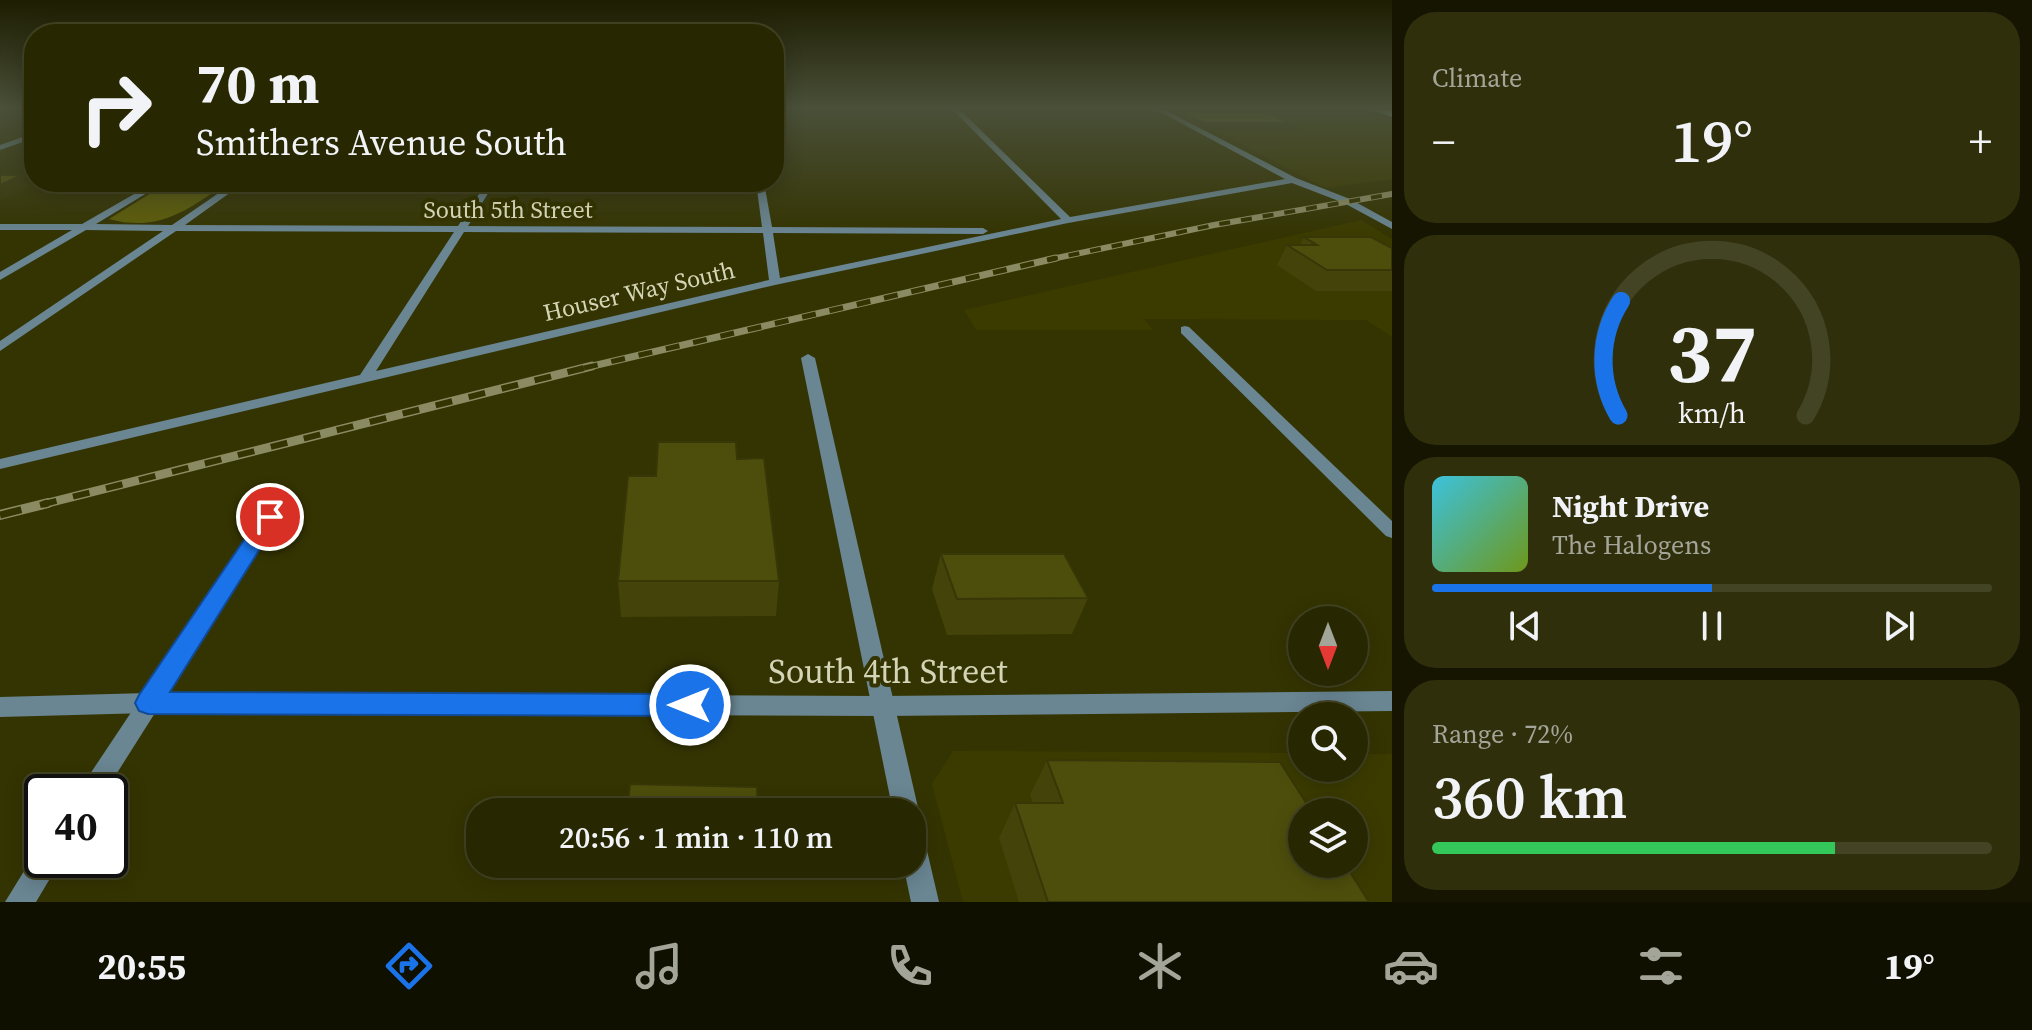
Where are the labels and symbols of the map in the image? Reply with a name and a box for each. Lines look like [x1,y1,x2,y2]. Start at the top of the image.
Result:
street label: South 5th Street [424,193,593,226]
street label: Houser Way South [540,253,738,329]
pin [236,483,304,551]
north arrow [1288,606,1368,686]
street label: South 4th Street [768,648,1008,694]
position arrow [648,663,732,747]
speed limit sign: 40 [24,774,128,878]

